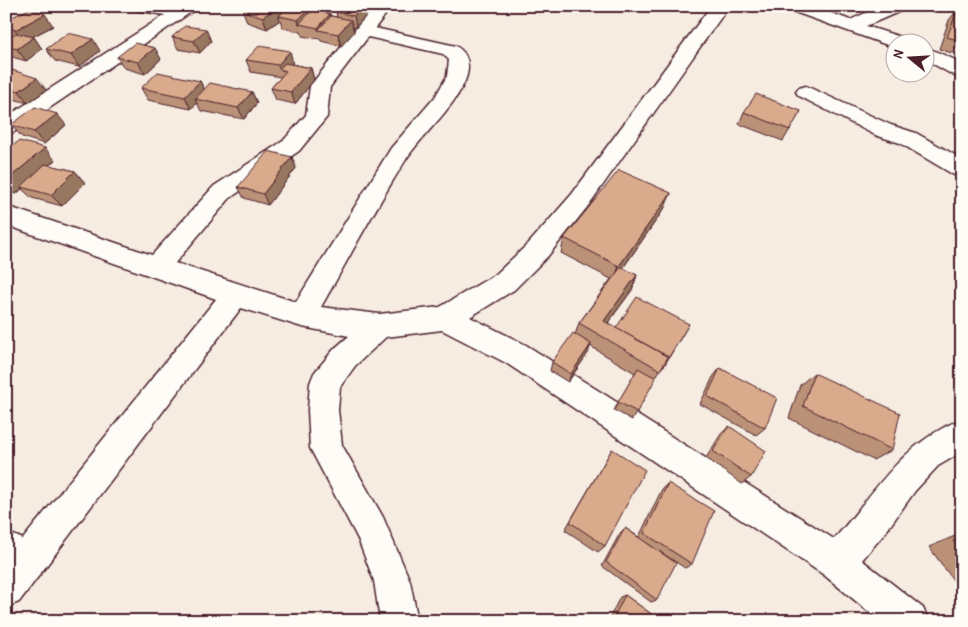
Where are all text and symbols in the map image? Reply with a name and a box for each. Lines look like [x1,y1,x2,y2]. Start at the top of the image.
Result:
north arrow [886,32,936,82]
text: N [887,47,908,60]

